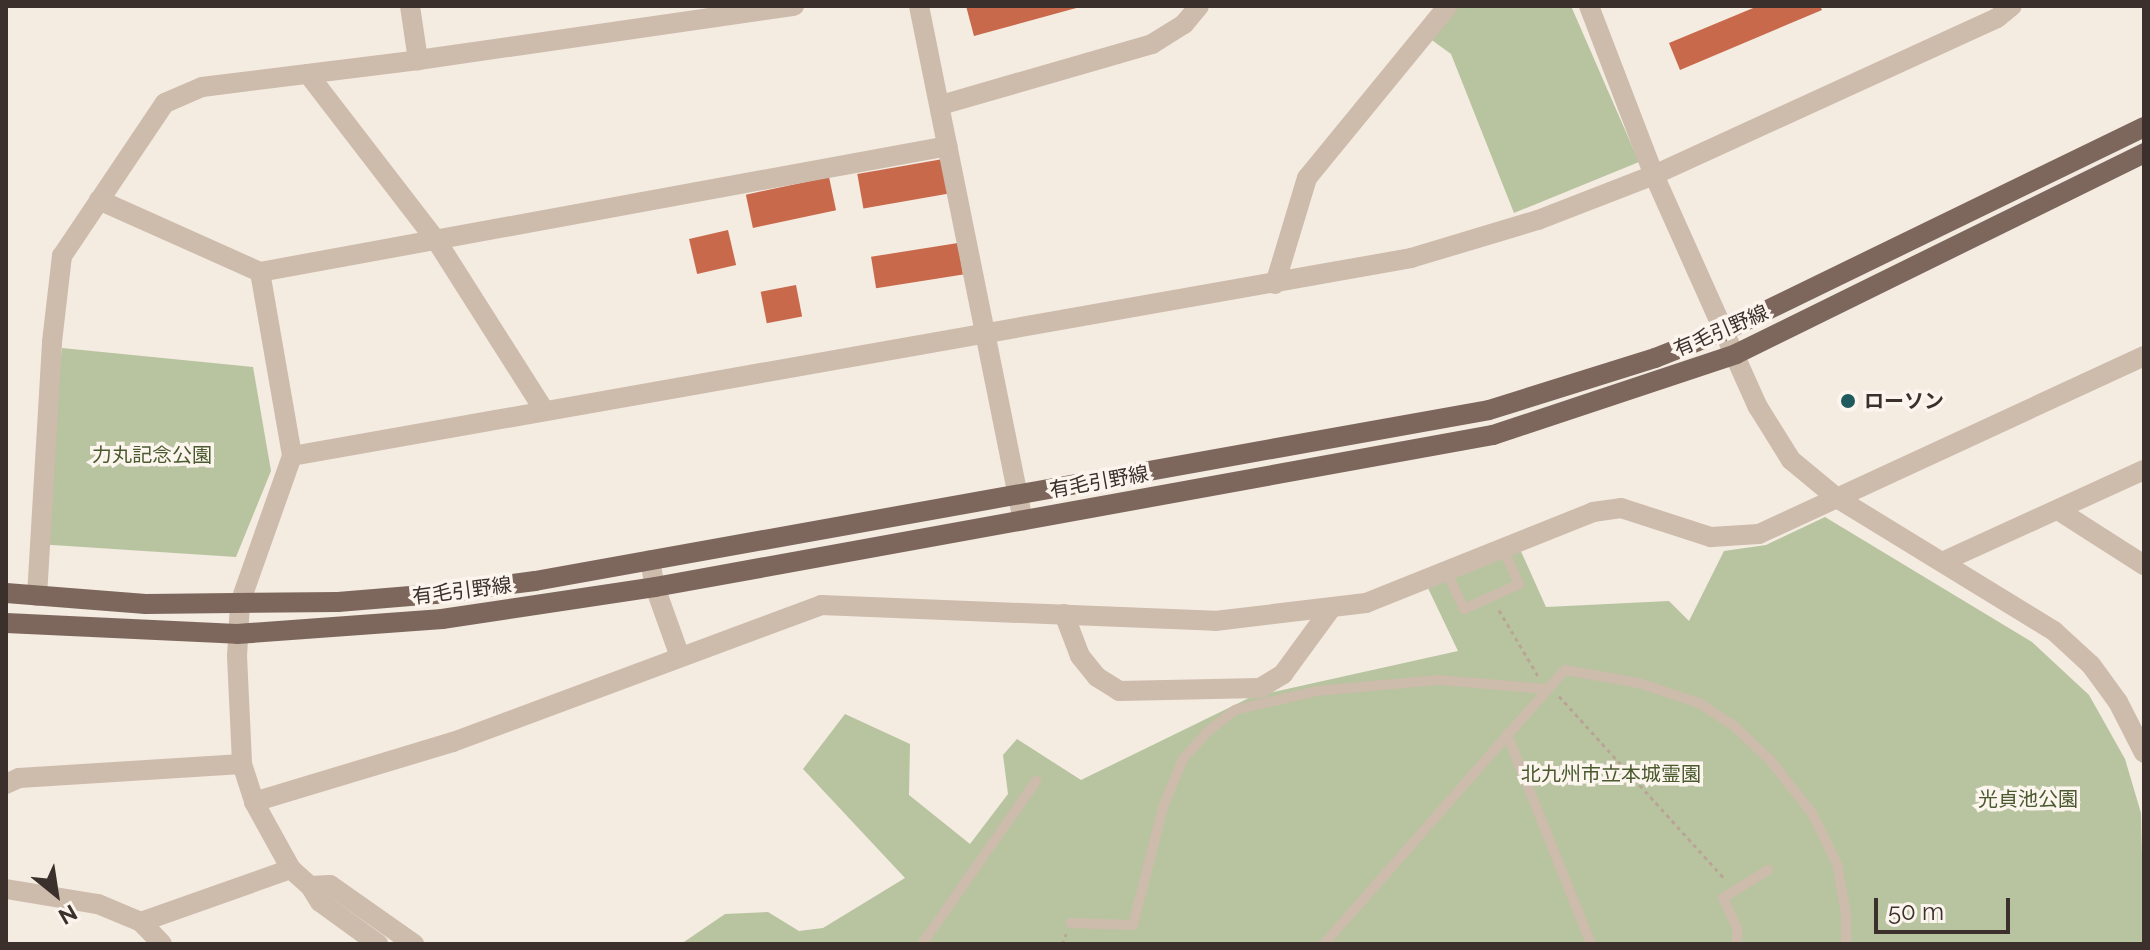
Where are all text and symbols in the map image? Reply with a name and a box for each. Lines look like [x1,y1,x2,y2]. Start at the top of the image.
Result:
street label: 有毛引野線 [1670,300,1772,362]
place label: ローソン [1864,389,1944,413]
marker: ローソン [1839,392,1857,410]
park label: 力丸記念公園 [92,443,212,467]
street label: 有毛引野線 [1048,461,1150,503]
street label: 有毛引野線 [411,573,513,609]
park label: 北九州市立本城霊園 [1521,762,1701,786]
park label: 光貞池公園 [1978,787,2078,811]
north arrow [16,854,96,934]
scale bar [1878,882,2014,932]
text: 50 m [1888,897,1944,926]
text: N [54,899,82,930]

